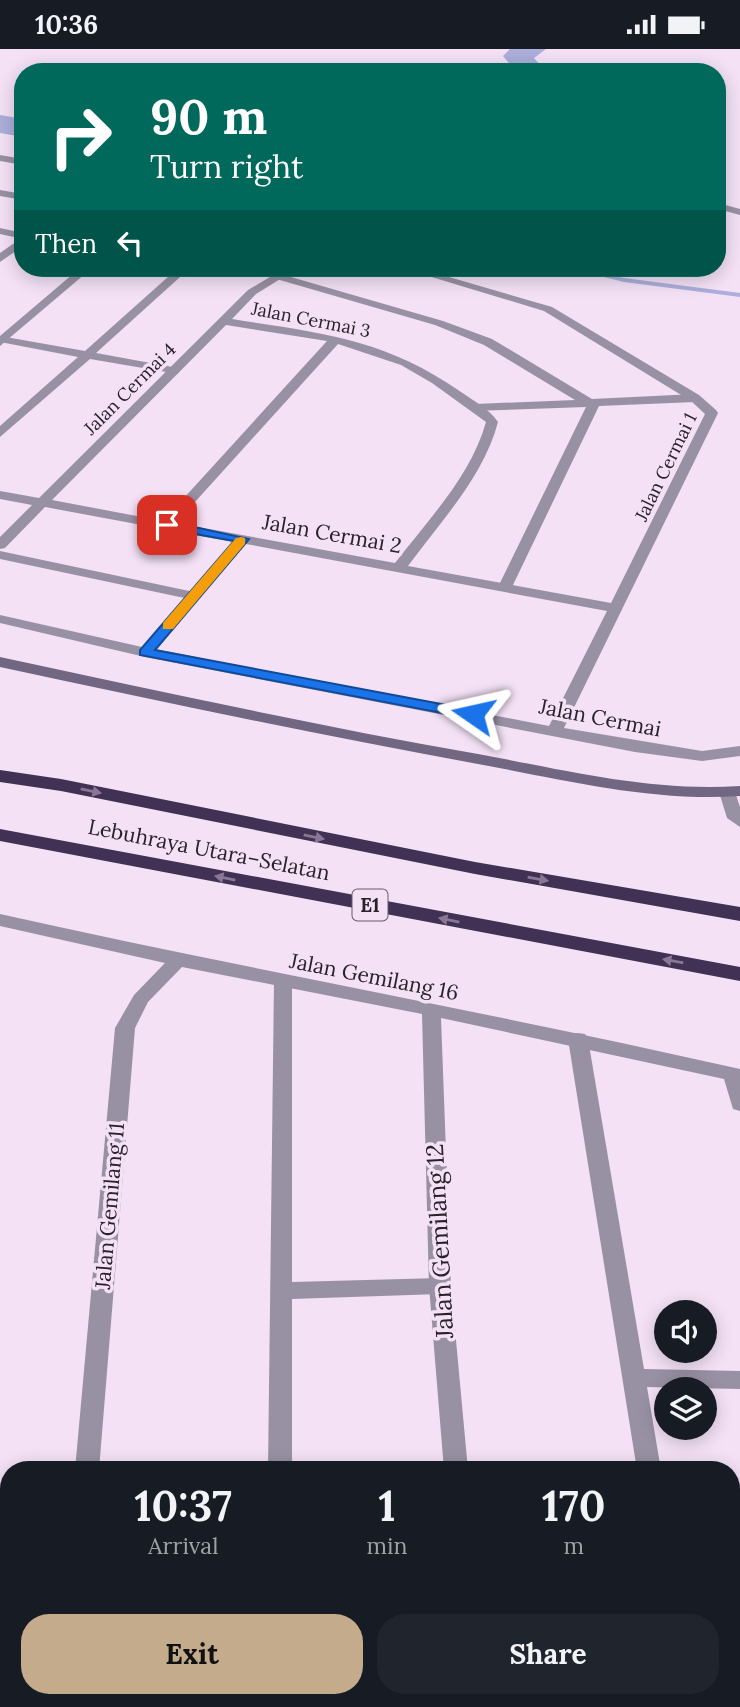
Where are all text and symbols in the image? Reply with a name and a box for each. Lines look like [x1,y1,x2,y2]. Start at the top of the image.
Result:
text: 10:36 [35,8,98,41]
text: 90 m [150,85,267,147]
icon: right [35,91,126,182]
text: Turn right [150,146,303,187]
icon: left [111,224,149,262]
text: Then [35,227,97,260]
street label: Jalan Cermai 3 [249,296,373,342]
street label: Jalan Cermai 4 [78,338,181,440]
street label: Jalan Cermai 1 [629,409,702,525]
pin [137,495,197,555]
icon: arrive [148,506,186,544]
street label: Jalan Cermai 2 [260,508,404,559]
position arrow [436,677,510,751]
street label: Jalan Cermai [536,692,664,743]
one-way arrow [80,786,102,797]
street label: Lebuhraya Utara–Selatan [86,813,333,886]
one-way arrow [303,832,325,843]
one-way arrow [214,873,236,884]
one-way arrow [527,874,549,885]
road number: E1 [352,890,388,921]
one-way arrow [438,915,460,926]
street label: Jalan Gemilang 16 [286,947,461,1006]
one-way arrow [662,955,684,966]
street label: Jalan Gemilang 11 [89,1122,130,1291]
street label: Jalan Gemilang 12 [419,1143,460,1340]
map controls [654,1300,717,1440]
button: sound [654,1300,717,1363]
button: layers [654,1377,717,1440]
text: 10:37 [135,1479,232,1533]
text: 1 [378,1479,396,1533]
text: 170 [542,1479,605,1533]
text: Arrival [148,1531,218,1560]
text: min [366,1531,407,1560]
text: m [563,1531,584,1560]
button: Exit [21,1614,363,1694]
button: Share [377,1614,719,1694]

